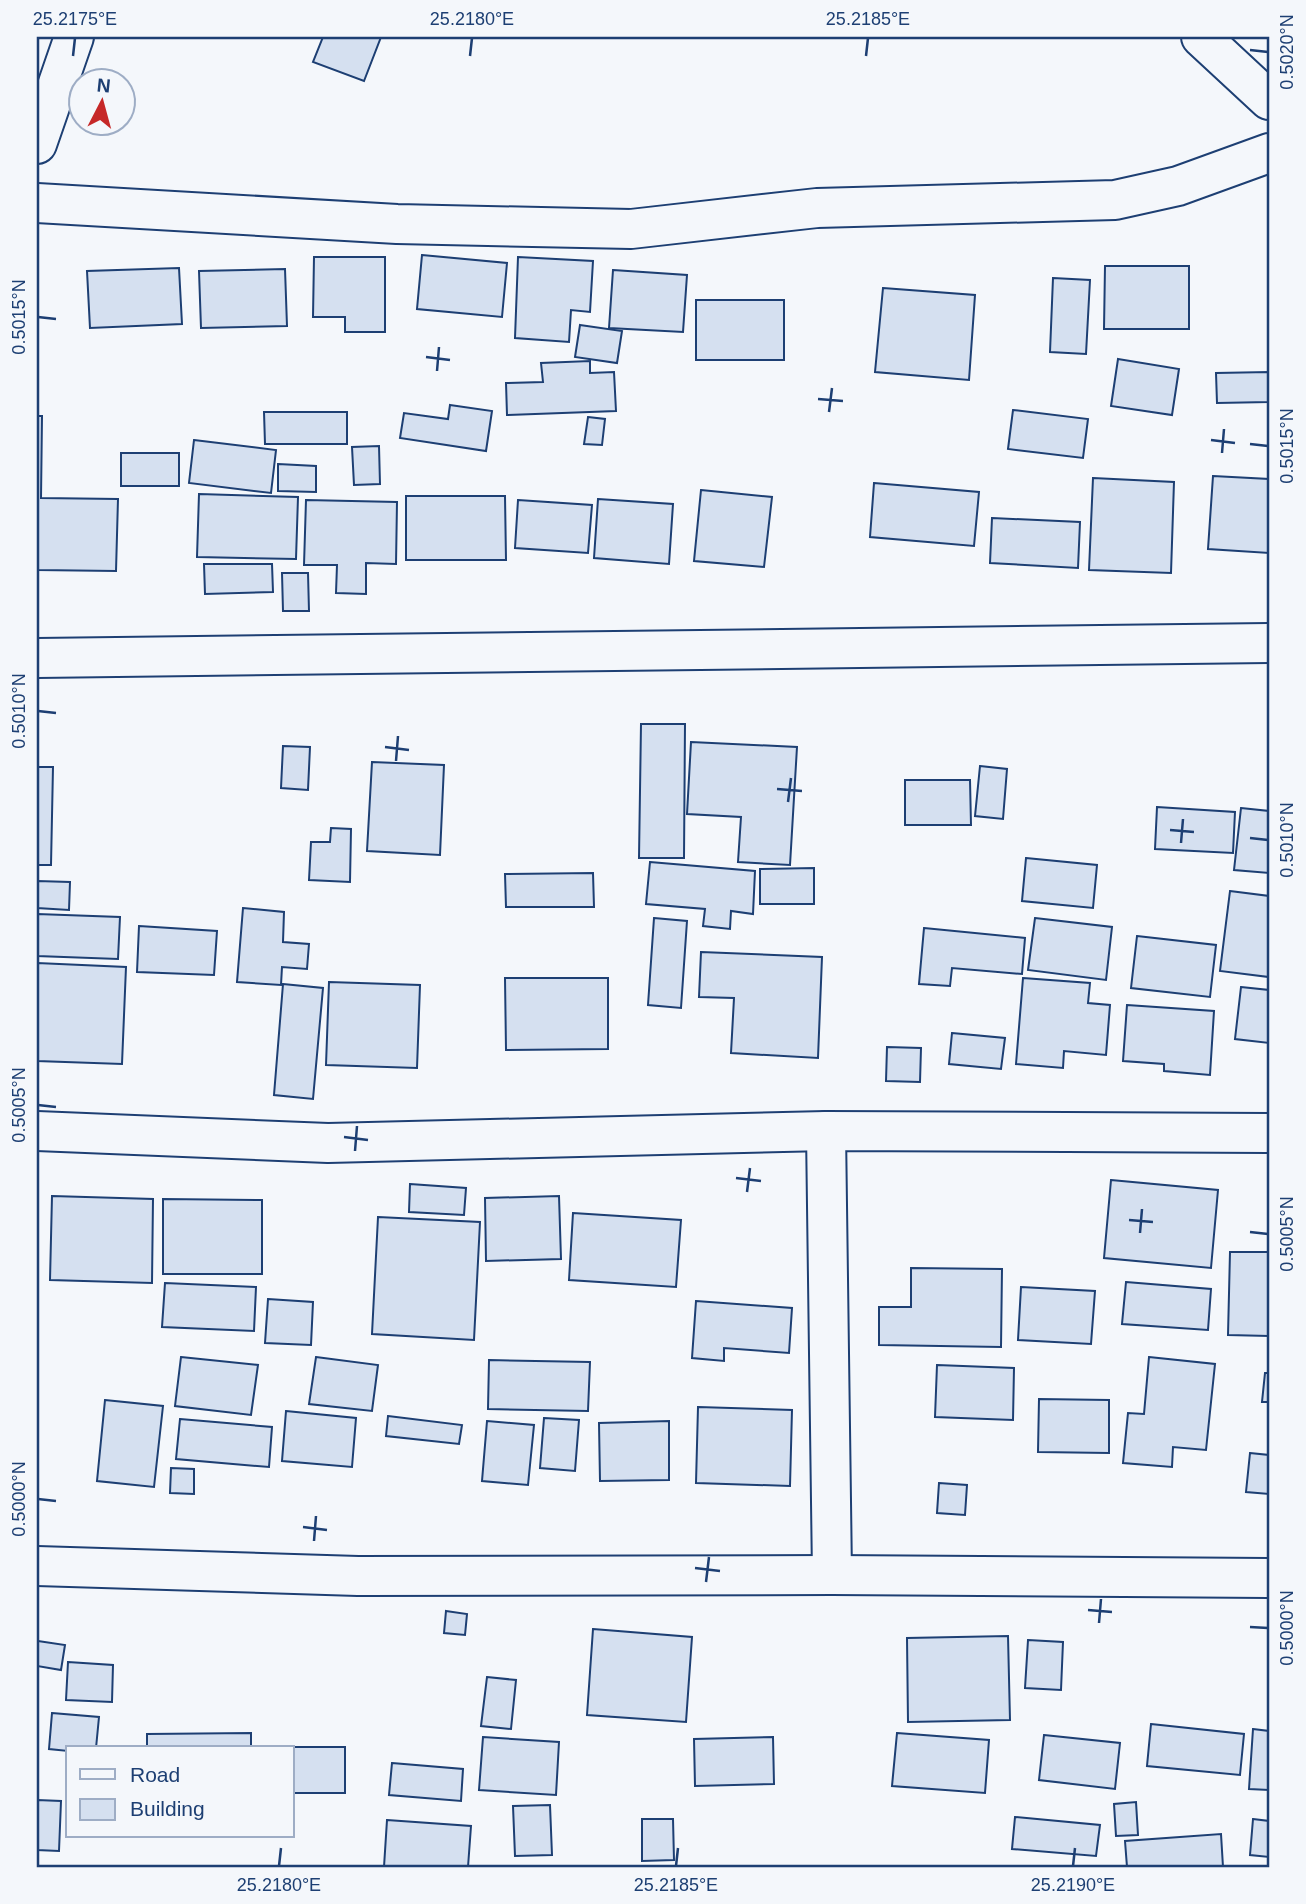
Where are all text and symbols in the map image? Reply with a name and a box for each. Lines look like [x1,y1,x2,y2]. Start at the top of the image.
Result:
text: 25.2175°E [33,9,117,29]
text: 25.2180°E [430,9,514,29]
text: 25.2185°E [826,9,910,29]
text: 0.5020°N [1277,14,1297,90]
north arrow [66,66,136,136]
text: N [96,74,112,97]
text: 0.5015°N [9,279,29,355]
text: 0.5015°N [1277,408,1297,484]
text: 0.5010°N [9,673,29,749]
text: 0.5010°N [1277,802,1297,878]
text: 0.5005°N [9,1067,29,1143]
text: 0.5005°N [1277,1196,1297,1272]
text: 0.5000°N [9,1461,29,1537]
text: 0.5000°N [1277,1590,1297,1666]
legend [66,1746,294,1838]
text: Road [130,1763,180,1786]
text: Building [130,1797,205,1820]
text: 25.2180°E [237,1875,321,1895]
text: 25.2185°E [634,1875,718,1895]
text: 25.2190°E [1031,1875,1115,1895]

